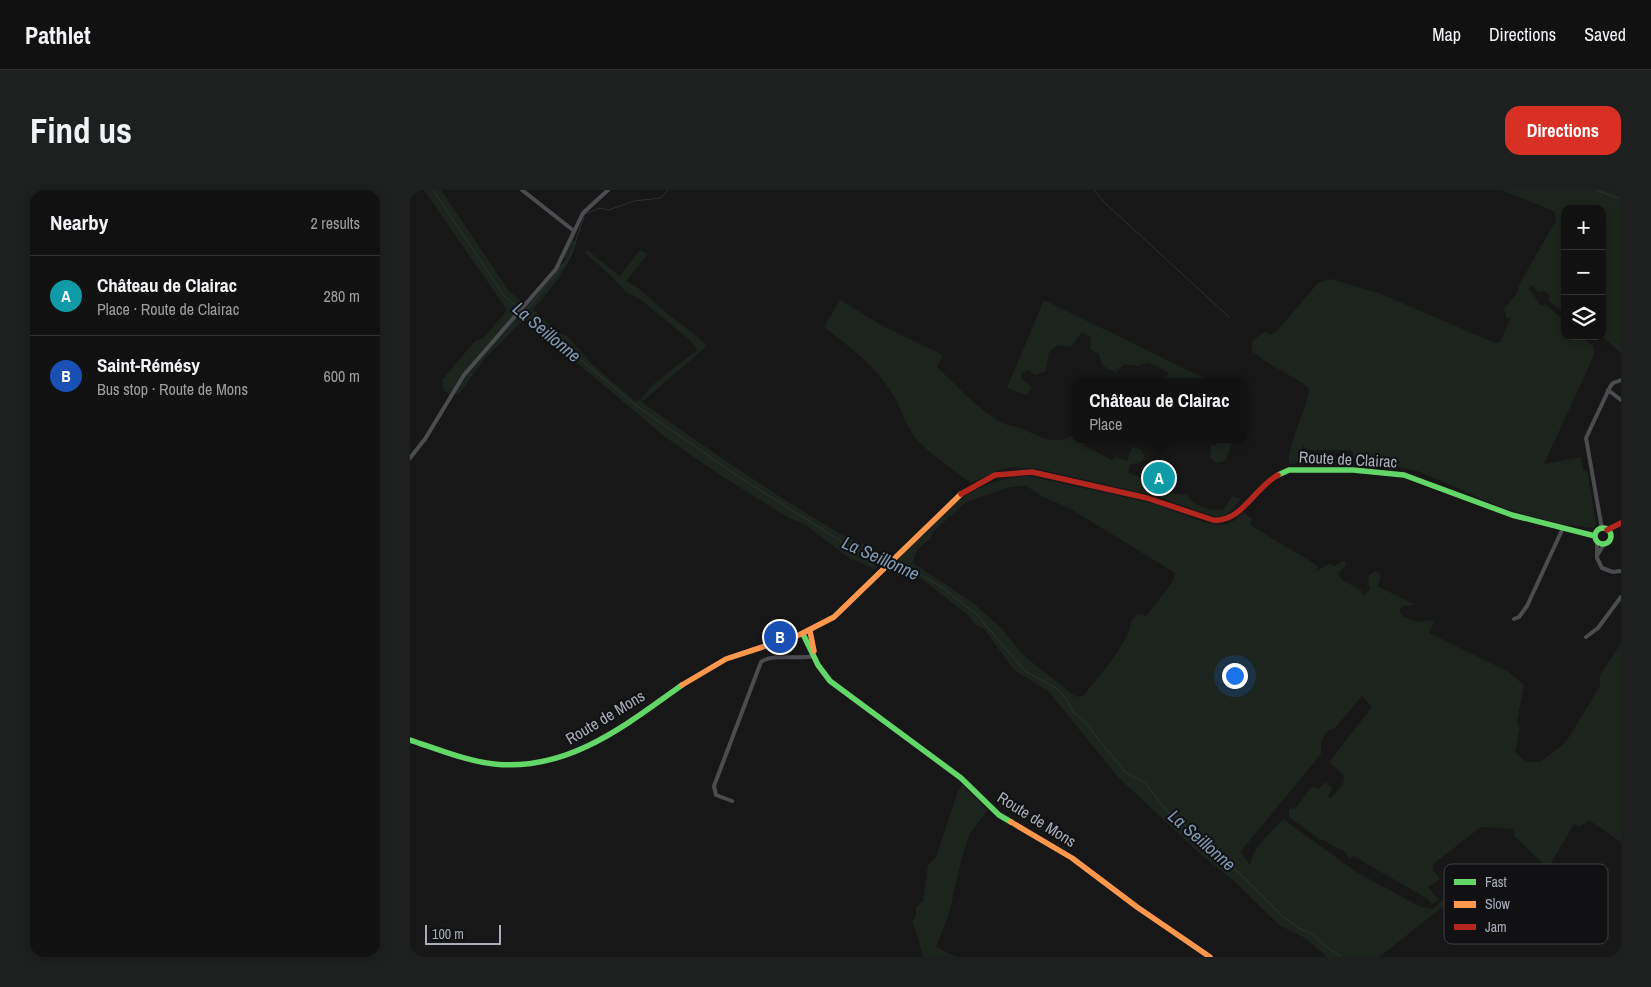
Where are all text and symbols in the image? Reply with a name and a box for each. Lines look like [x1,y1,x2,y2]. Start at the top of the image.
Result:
text: Pathlet [25,19,91,51]
text: Map [1432,22,1461,47]
text: Directions [1489,22,1556,47]
text: Saved [1584,22,1626,47]
button: Directions [1505,106,1621,155]
text: Find us [30,107,132,154]
map controls [1561,205,1606,340]
button: + [1561,205,1606,250]
text: Nearby [50,208,108,237]
text: 2 results [310,212,360,234]
button: − [1561,250,1606,295]
text: Château de Clairac [97,272,237,298]
text: A [61,285,71,307]
text: 280 m [324,285,360,307]
button: layers [1561,295,1606,340]
water label: La Seillonne [508,296,586,368]
text: Place · Route de Clairac [97,298,239,320]
text: Saint-Rémésy [97,352,200,378]
text: B [61,365,71,387]
text: 600 m [324,365,360,387]
text: Bus stop · Route de Mons [97,378,248,400]
popup [1072,378,1247,443]
text: Château de Clairac [1089,387,1230,413]
text: Place [1089,413,1122,435]
street label: Route de Clairac [1298,445,1398,473]
pin: A [1143,459,1175,497]
water label: La Seillonne [838,530,924,586]
pin: B [764,618,796,656]
your location [1222,663,1248,689]
street label: Route de Mons [561,685,649,749]
street label: Route de Mons [993,786,1081,852]
water label: La Seillonne [1163,804,1241,876]
legend [1444,864,1608,944]
text: Fast [1485,873,1507,891]
text: Slow [1485,895,1511,913]
text: Jam [1485,918,1507,936]
scale bar [425,922,501,945]
text: 100 m [432,925,464,943]

